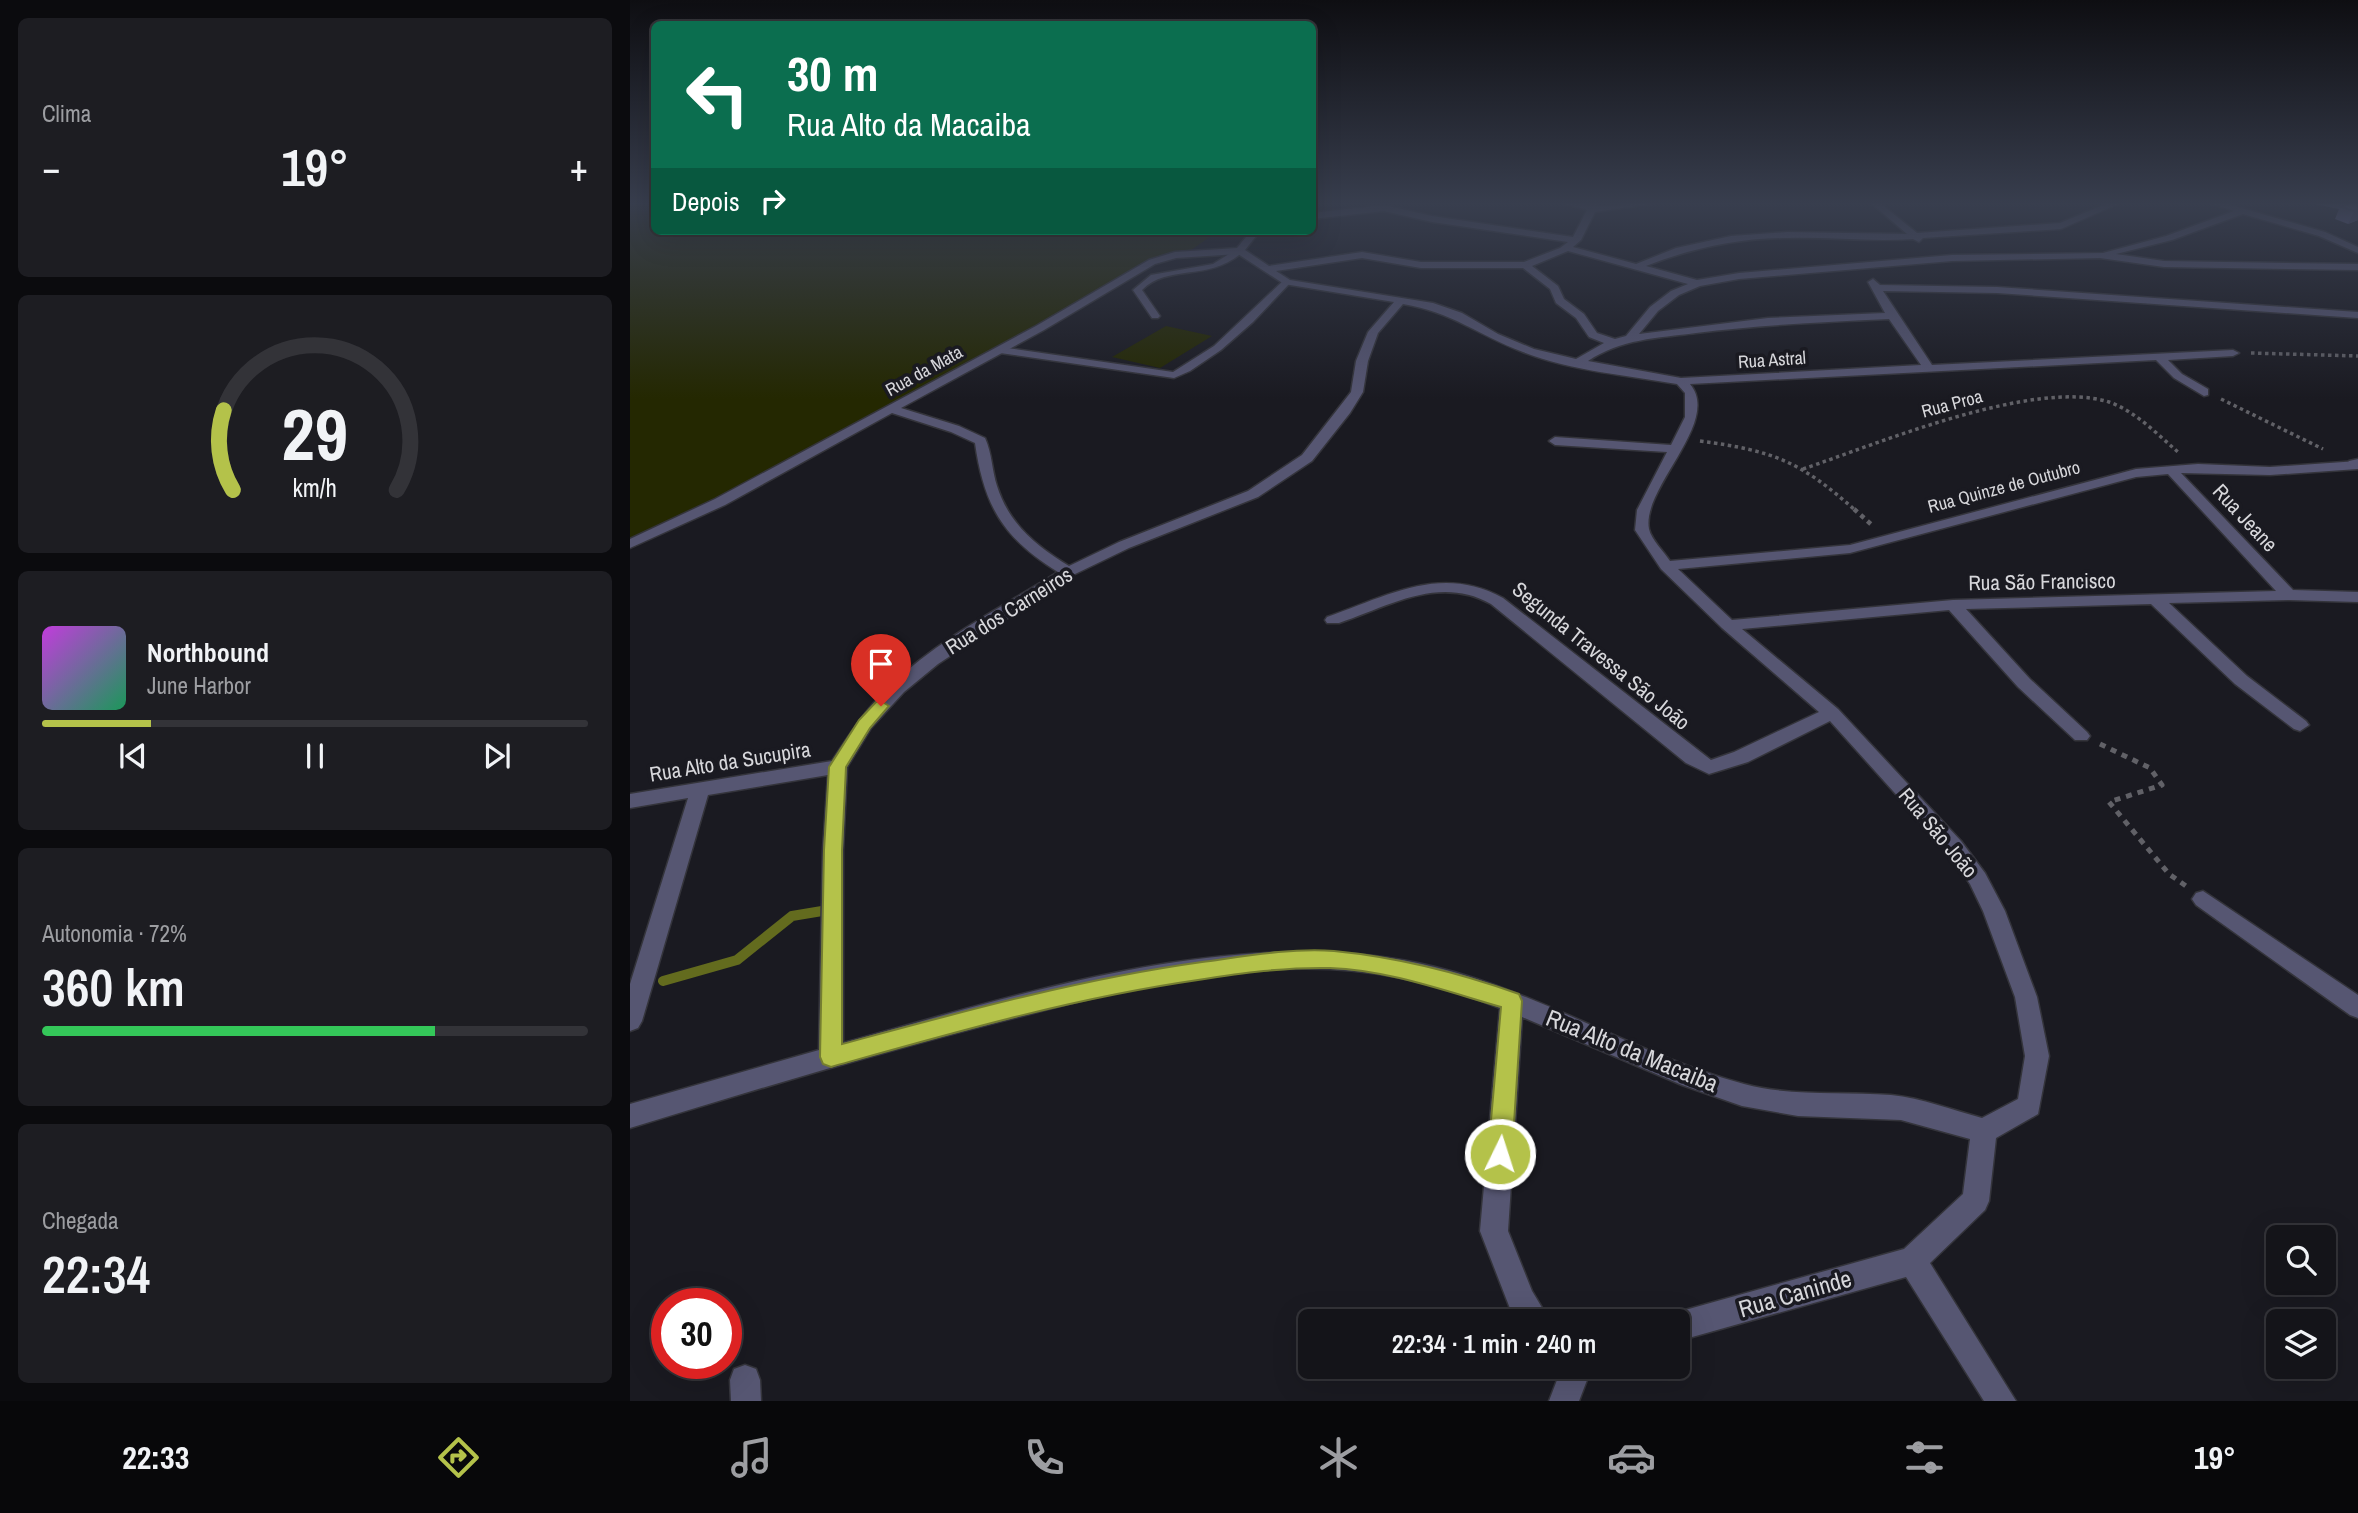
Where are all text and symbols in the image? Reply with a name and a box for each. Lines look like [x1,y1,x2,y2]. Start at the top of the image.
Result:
text: 30 m [787,40,879,106]
icon: left [672,49,763,140]
text: Clima [42,98,91,129]
text: Rua Alto da Macaiba [787,103,1031,146]
text: 19° [281,132,349,202]
text: − [42,142,60,193]
text: + [570,142,588,193]
icon: right [754,182,792,220]
text: Depois [672,184,740,219]
street label: Rua da Mata [881,339,967,402]
street label: Rua Astral [1737,345,1807,374]
street label: Rua Proa [1919,383,1985,424]
text: 29 [282,385,348,483]
street label: Rua Quinze de Outubro [1925,454,2083,519]
text: km/h [293,471,337,505]
street label: Rua Jeane [2206,477,2284,558]
street label: Rua dos Carneiros [940,560,1078,661]
street label: Rua São Francisco [1968,566,2116,597]
street label: Segunda Travessa São João [1506,575,1696,736]
pin [851,634,911,706]
text: Northbound [147,635,269,670]
icon: arrive [862,645,900,683]
text: June Harbor [147,670,251,701]
street label: Rua Alto da Sucupira [647,734,813,789]
icon: previous [114,737,152,775]
icon: pause [296,737,334,775]
icon: next [478,737,516,775]
street label: Rua São João [1892,782,1985,884]
text: Autonomia · 72% [42,918,187,949]
text: 360 km [42,952,185,1022]
street label: Rua Alto da Macaiba [1542,1001,1723,1099]
position arrow [1463,1117,1537,1191]
text: Chegada [42,1205,119,1236]
map controls [2266,1225,2336,1379]
button: search [2266,1225,2336,1295]
text: 22:34 [42,1239,150,1309]
street label: Rua Caninde [1735,1262,1855,1324]
speed limit sign: 30 [651,1288,742,1379]
button: layers [2266,1309,2336,1379]
text: 22:34 · 1 min · 240 m [1392,1326,1596,1361]
icon: directions [434,1433,483,1482]
icon: music [727,1433,776,1482]
icon: phone [1020,1433,1069,1482]
icon: climate [1314,1433,1363,1482]
icon: car [1607,1433,1656,1482]
icon: filters [1900,1433,1949,1482]
text: 22:33 [122,1436,189,1479]
text: 19° [2194,1436,2236,1479]

